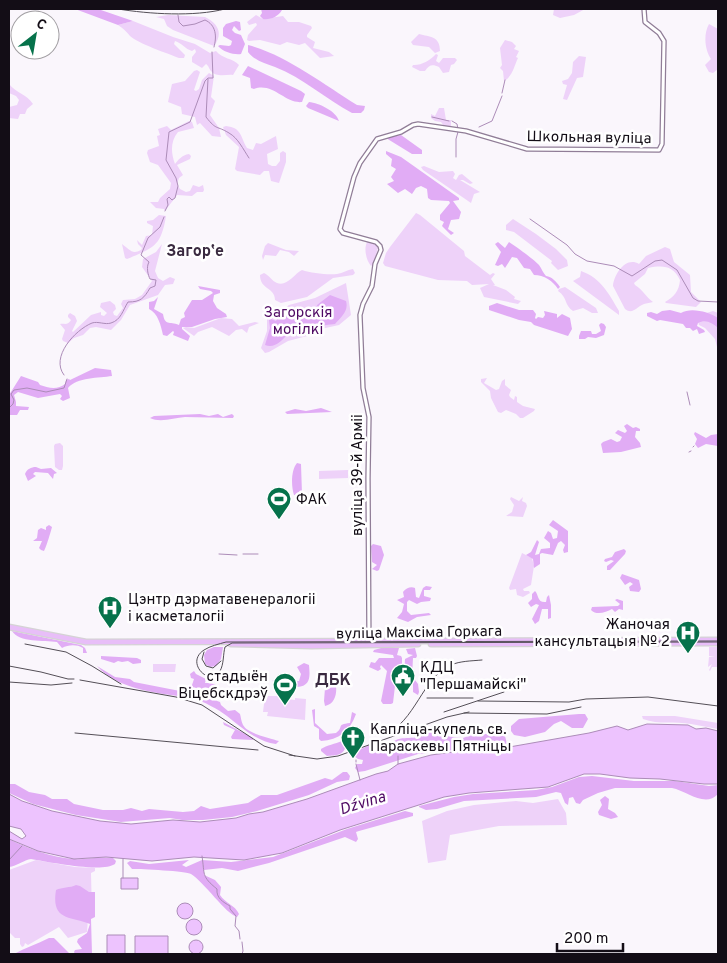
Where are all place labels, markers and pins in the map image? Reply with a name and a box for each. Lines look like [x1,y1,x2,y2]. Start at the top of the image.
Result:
sports icon: ФАК [266,486,292,520]
place label: ФАК [296,491,327,510]
place label: Цэнтр дэрматавенералогіі і касметалогіі [128,591,316,627]
hospital icon: Цэнтр дэрматавенералогіі і касметалогіі [97,595,123,629]
place label: Жаночая кансультацыя № 2 [535,616,670,652]
hospital icon: Жаночая кансультацыя № 2 [675,620,701,654]
place label: КДЦ "Першамайскі" [420,659,526,695]
public building icon: КДЦ "Першамайскі" [390,663,416,697]
place label: стадыён Віцебскдрэў [178,668,268,704]
sports icon: стадыён Віцебскдрэў [272,672,298,706]
place label: Капліца-купель св. Параскевы Пятніцы [370,721,511,757]
church icon: Капліца-купель св. Параскевы Пятніцы [340,725,366,759]

